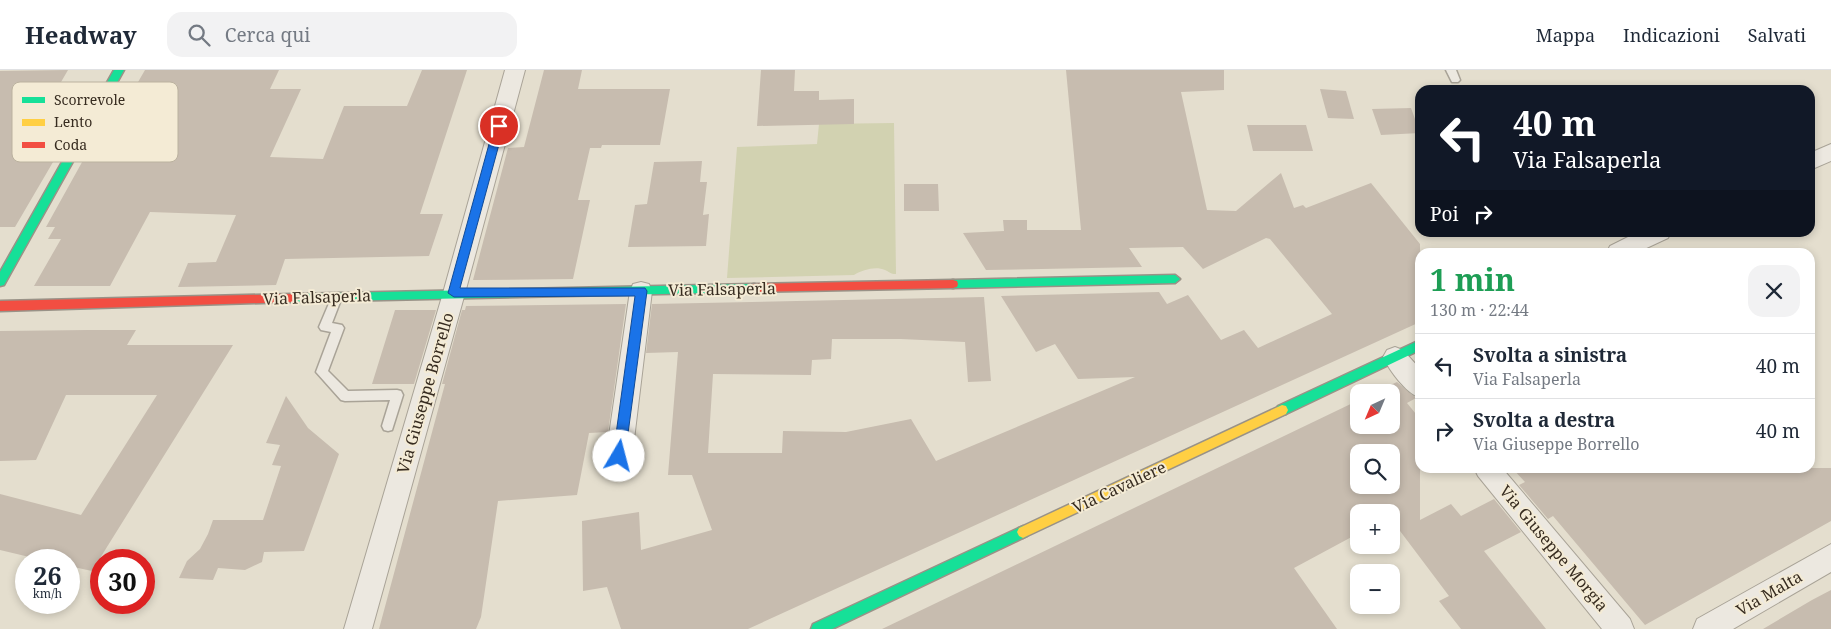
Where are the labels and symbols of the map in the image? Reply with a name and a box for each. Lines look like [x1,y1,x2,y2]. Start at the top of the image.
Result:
legend [12,82,178,162]
text: Scorrevole [54,90,125,109]
pin [478,105,520,147]
text: Lento [54,112,92,131]
text: Coda [54,135,87,154]
street label: Via Falsaperla [668,277,776,301]
street label: Via Falsaperla [263,284,371,310]
street label: Via Giuseppe Borrello [391,310,459,476]
north arrow [1350,384,1400,434]
position arrow [592,429,644,481]
street label: Via Cavaliere [1069,456,1169,518]
street label: Via Giuseppe Morgia [1495,480,1613,616]
speed limit sign: 30 [90,549,155,614]
street label: Via Malta [1732,565,1806,621]

